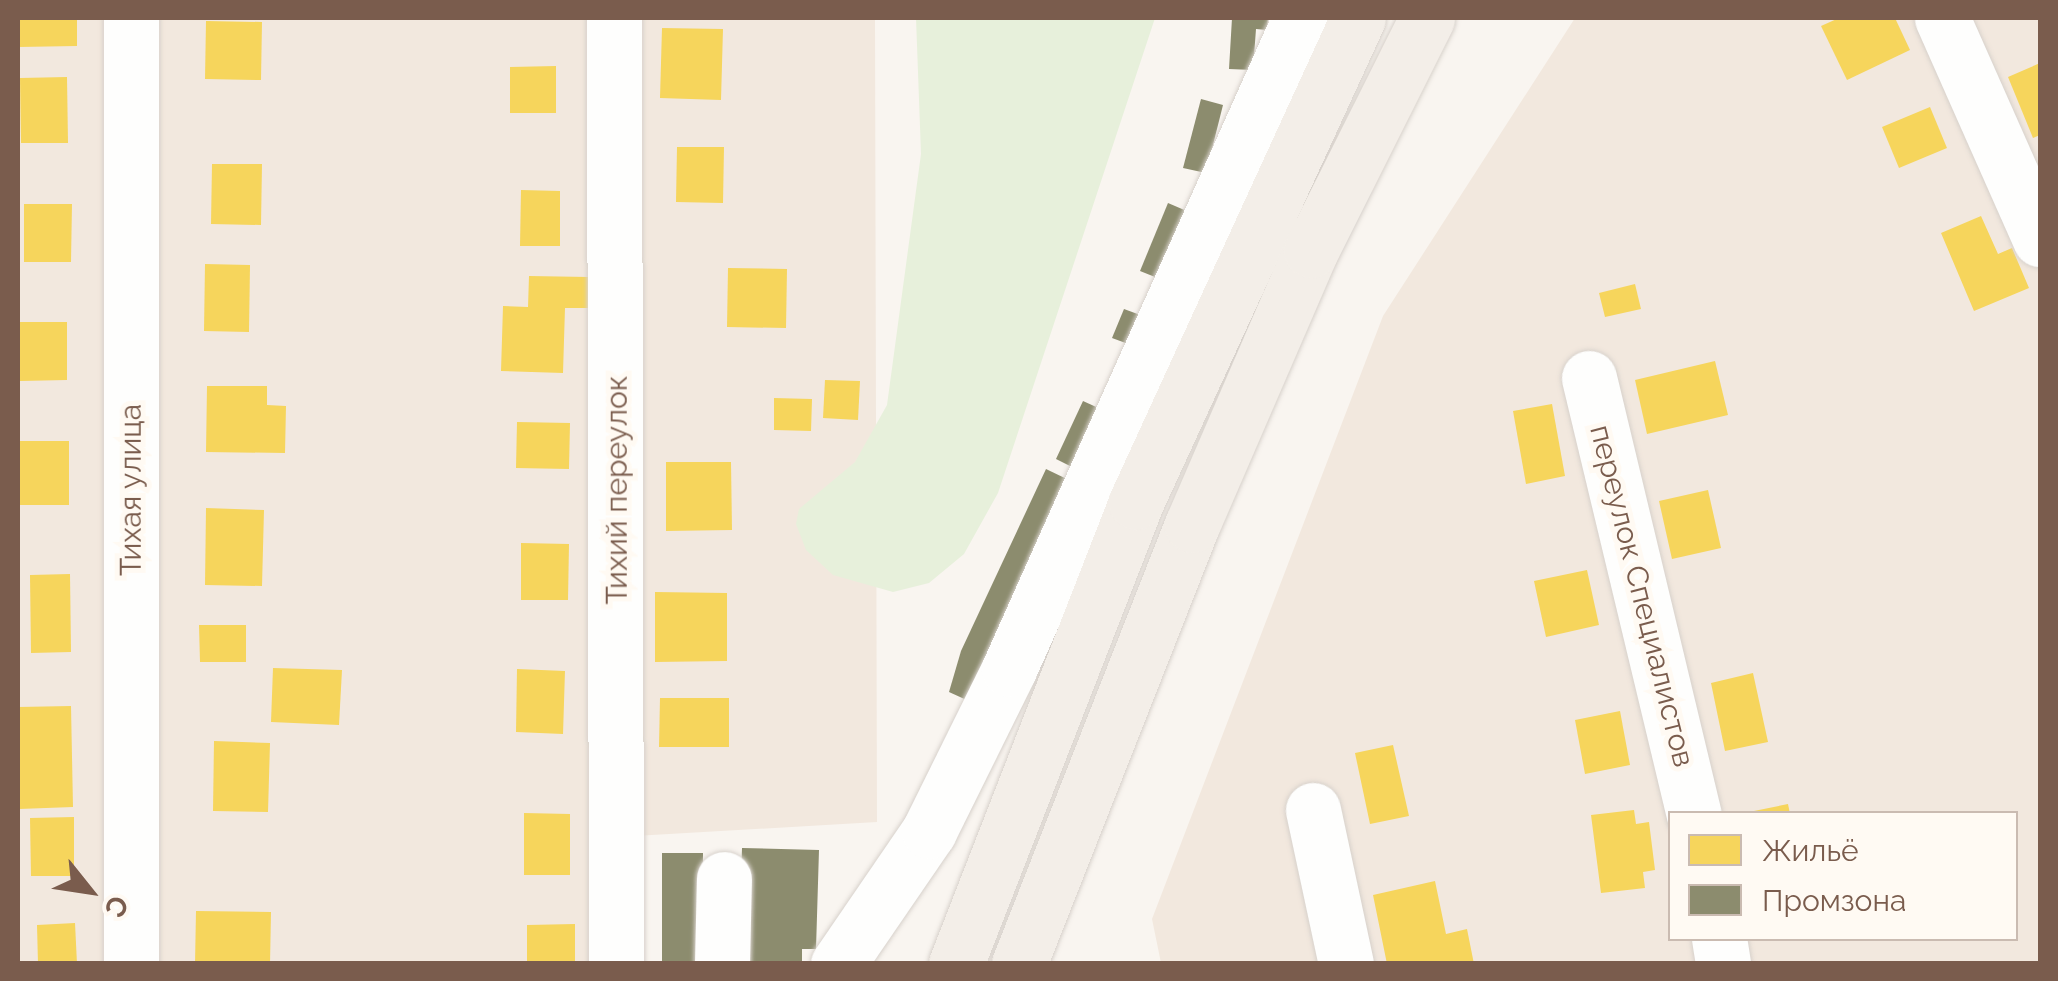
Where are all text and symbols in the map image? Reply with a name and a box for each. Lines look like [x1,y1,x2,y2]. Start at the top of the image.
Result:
street label: Тихий переулок [599,376,635,604]
street label: Тихая улица [113,404,149,576]
street label: переулок Специалистов [1582,421,1702,771]
legend [1668,811,2018,941]
text: Жильё [1762,833,1859,868]
north arrow [40,841,140,941]
text: Промзона [1762,883,1906,918]
text: С [97,890,136,923]

